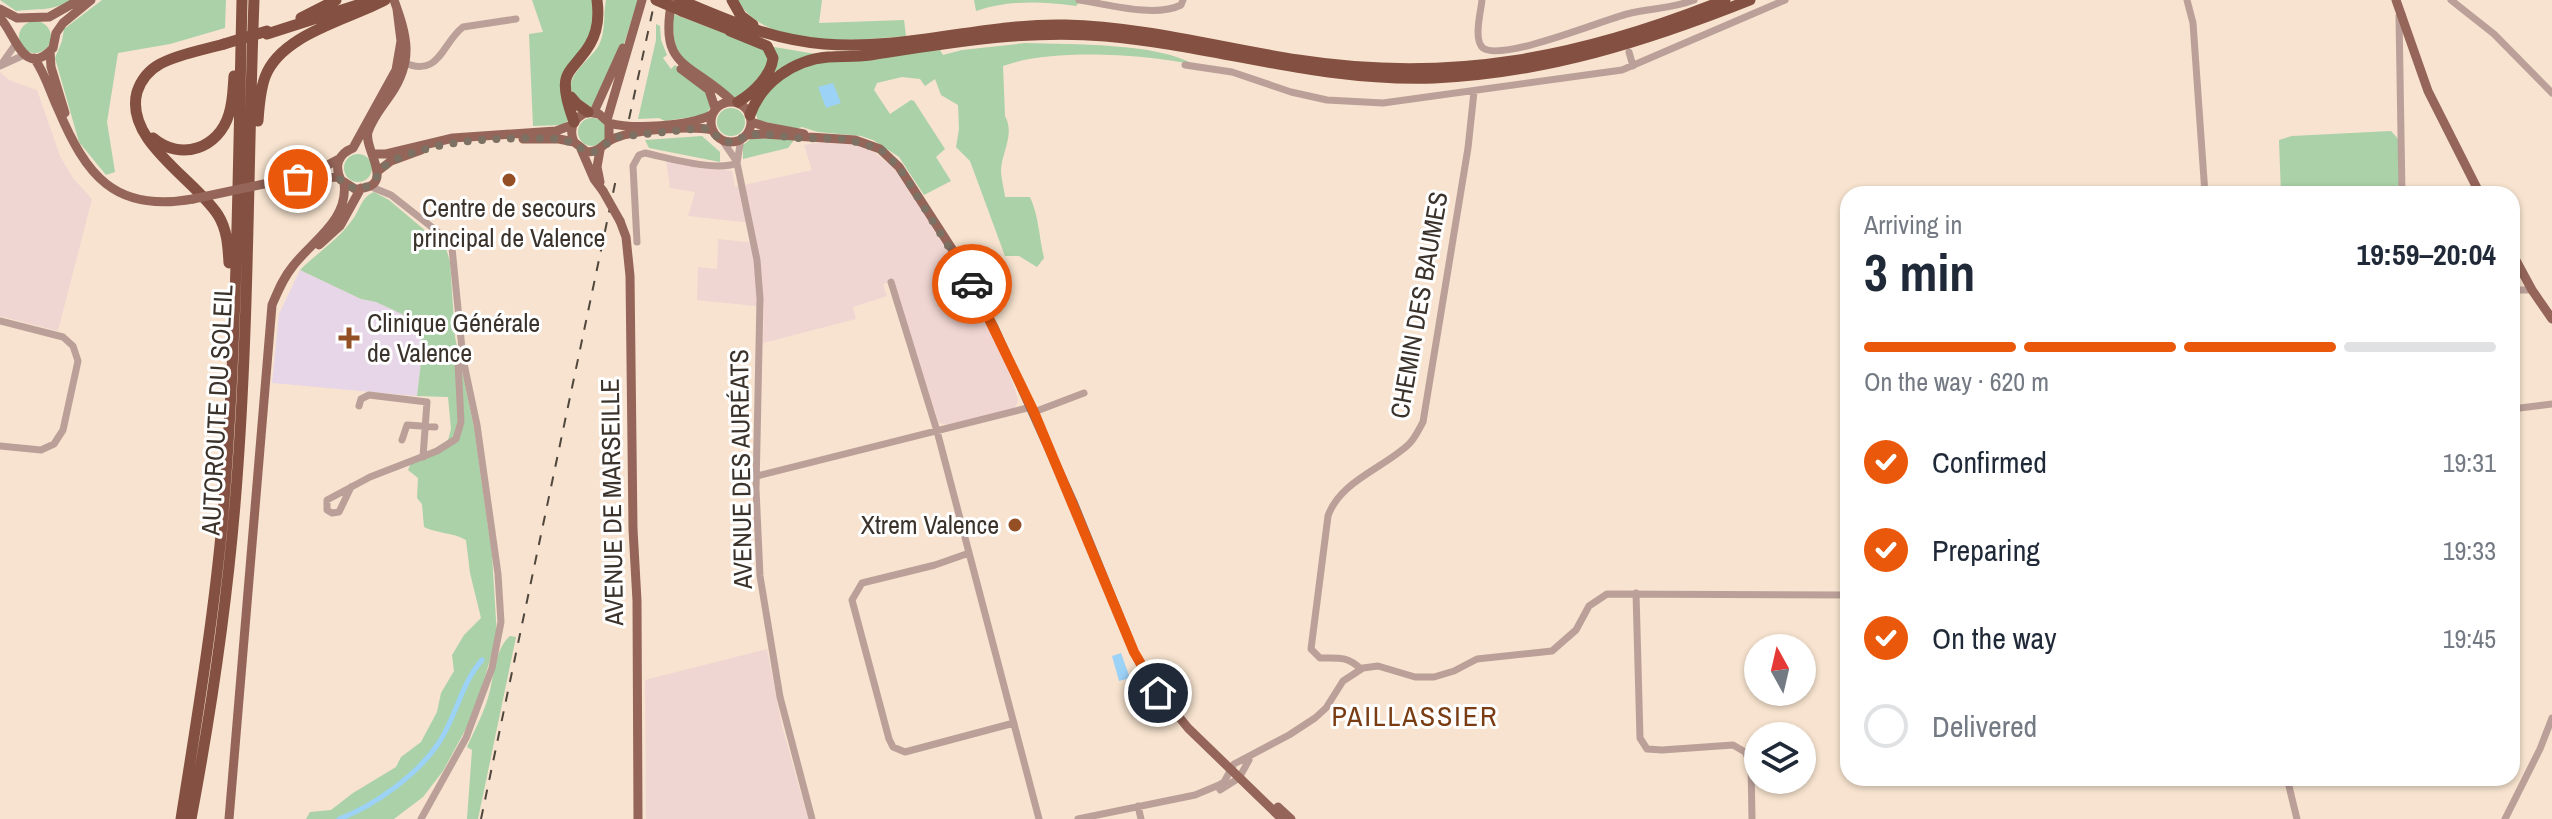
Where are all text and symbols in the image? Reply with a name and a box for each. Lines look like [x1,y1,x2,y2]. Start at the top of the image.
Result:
pin [264,145,332,213]
icon: bag [276,157,320,201]
marker: Centre de secours principal de Valence [500,171,518,189]
street label: CHEMIN DES BAUMES [1381,189,1456,421]
place label: Centre de secours principal de Valence [413,190,605,255]
text: Arriving in [1864,207,1962,242]
text: 19:59–20:04 [2357,234,2496,274]
text: 3 min [1864,237,1975,307]
courier [932,244,1012,324]
icon: car [950,262,994,306]
street label: AUTOROUTE DU SOLEIL [192,284,241,537]
place label: Clinique Générale de Valence [367,305,540,370]
marker: Clinique Générale de Valence [338,327,360,349]
street label: AVENUE DES AURÉATS [721,349,760,590]
text: On the way · 620 m [1864,364,2049,399]
street label: AVENUE DE MARSEILLE [592,378,631,627]
icon: check [1864,440,1908,484]
text: Confirmed [1932,442,2047,482]
text: 19:31 [2443,445,2496,480]
place label: Xtrem Valence [861,507,999,542]
marker: Xtrem Valence [1006,516,1024,534]
icon: check [1864,528,1908,572]
text: Preparing [1932,530,2040,570]
text: 19:33 [2443,533,2496,568]
icon: check [1864,616,1908,660]
text: On the way [1932,618,2056,658]
text: 19:45 [2443,621,2496,656]
north arrow [1744,634,1816,706]
map controls [1744,634,1816,794]
pin [1124,659,1192,727]
icon: home [1136,671,1180,715]
district label: PAILLASSIER [1331,697,1499,735]
text: Delivered [1932,706,2037,746]
button: layers [1744,722,1816,794]

